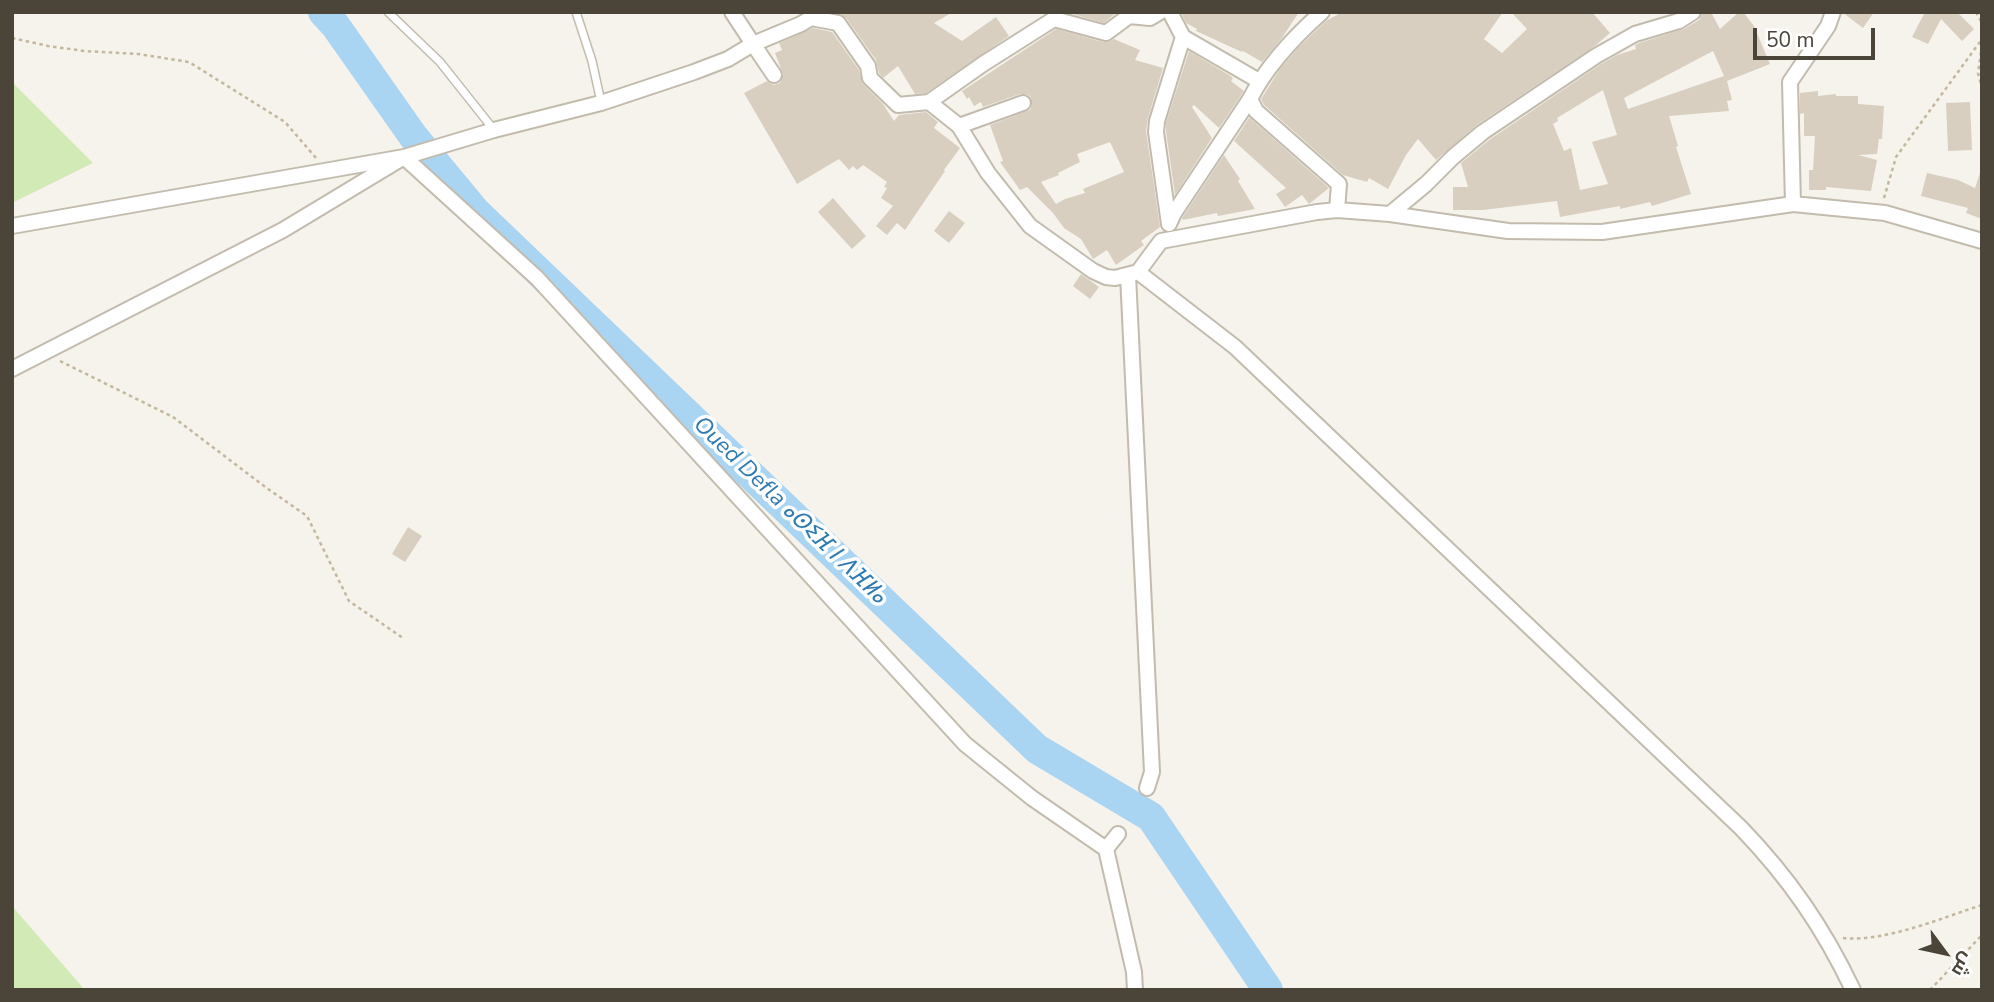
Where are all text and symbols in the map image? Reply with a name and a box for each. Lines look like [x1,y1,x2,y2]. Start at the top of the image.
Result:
scale bar [1756,14,1878,58]
text: 50 m [1766,26,1815,54]
water label: Oued Defla ⴰⵙⵉⴼ ⵏ ⴷⴼⵍⴰ [687,411,891,611]
north arrow [1910,918,1980,988]
text: ش [1945,947,1980,982]

